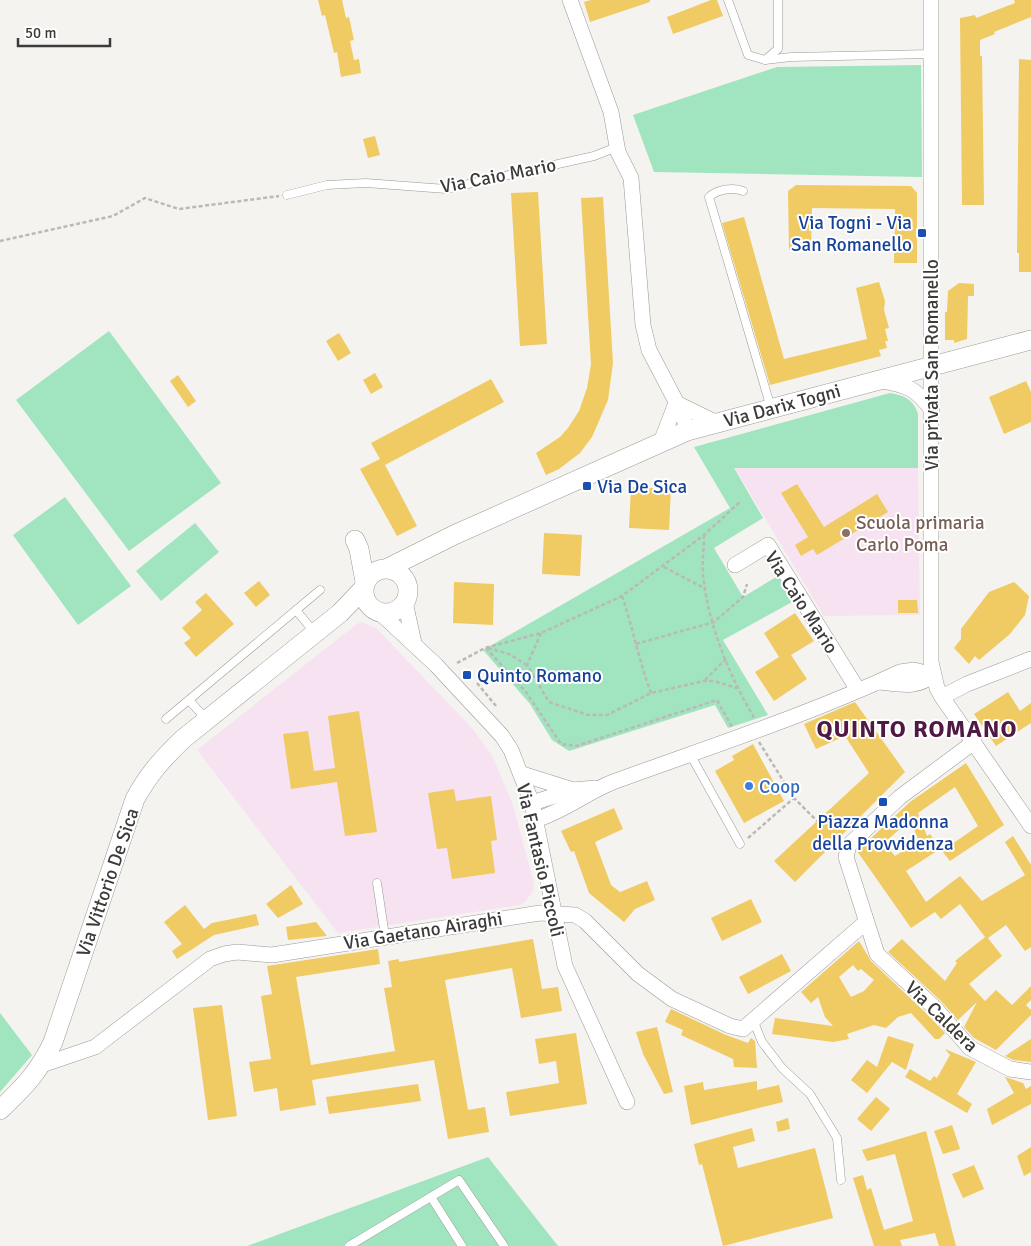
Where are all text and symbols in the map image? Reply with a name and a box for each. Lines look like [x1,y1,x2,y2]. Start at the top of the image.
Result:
scale bar [18,15,110,47]
text: 50 m [25,24,56,42]
street label: Via Caio Mario [438,153,558,199]
place label: Via Togni - Via San Romanello [791,211,912,257]
marker: Via Togni - Via San Romanello [916,227,928,239]
street label: Via privata San Romanello [920,259,944,471]
street label: Via Darix Togni [721,379,843,433]
place label: Via De Sica [597,475,687,499]
marker: Via De Sica [581,480,593,492]
place label: Scuola primaria Carlo Poma [856,511,985,557]
marker: Scuola primaria Carlo Poma [840,527,852,539]
street label: Via Caio Mario [759,547,843,658]
place label: Quinto Romano [477,664,602,688]
marker: Quinto Romano [461,669,473,681]
district label: QUINTO ROMANO [816,714,1018,744]
place label: Coop [759,775,800,799]
marker: Coop [743,780,755,792]
street label: Via Fantasio Piccoli [511,781,569,939]
marker: Piazza Madonna della Provvidenza [877,796,889,808]
street label: Via Vittorio De Sica [71,805,145,960]
place label: Piazza Madonna della Provvidenza [812,810,954,856]
street label: Via Gaetano Airaghi [342,907,504,955]
street label: Via Caldera [900,976,983,1057]

